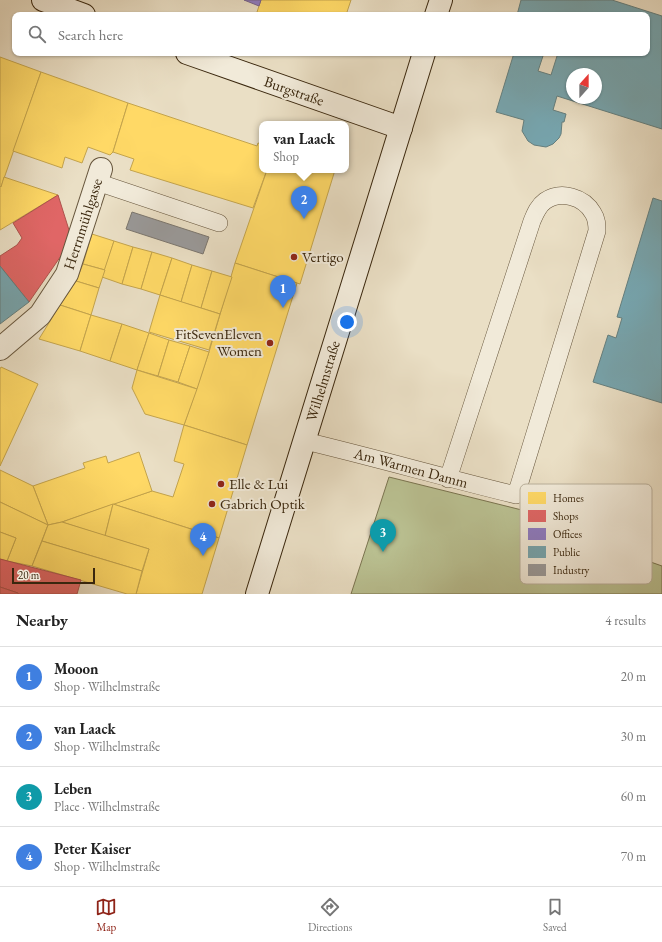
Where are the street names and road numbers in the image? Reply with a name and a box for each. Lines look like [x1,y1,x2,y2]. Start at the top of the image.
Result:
street label: Burgstraße [262,71,327,110]
street label: Herrnmühlgasse [59,176,106,272]
street label: Wilhelmstraße [301,338,344,424]
street label: Am Warmen Damm [351,443,471,492]

